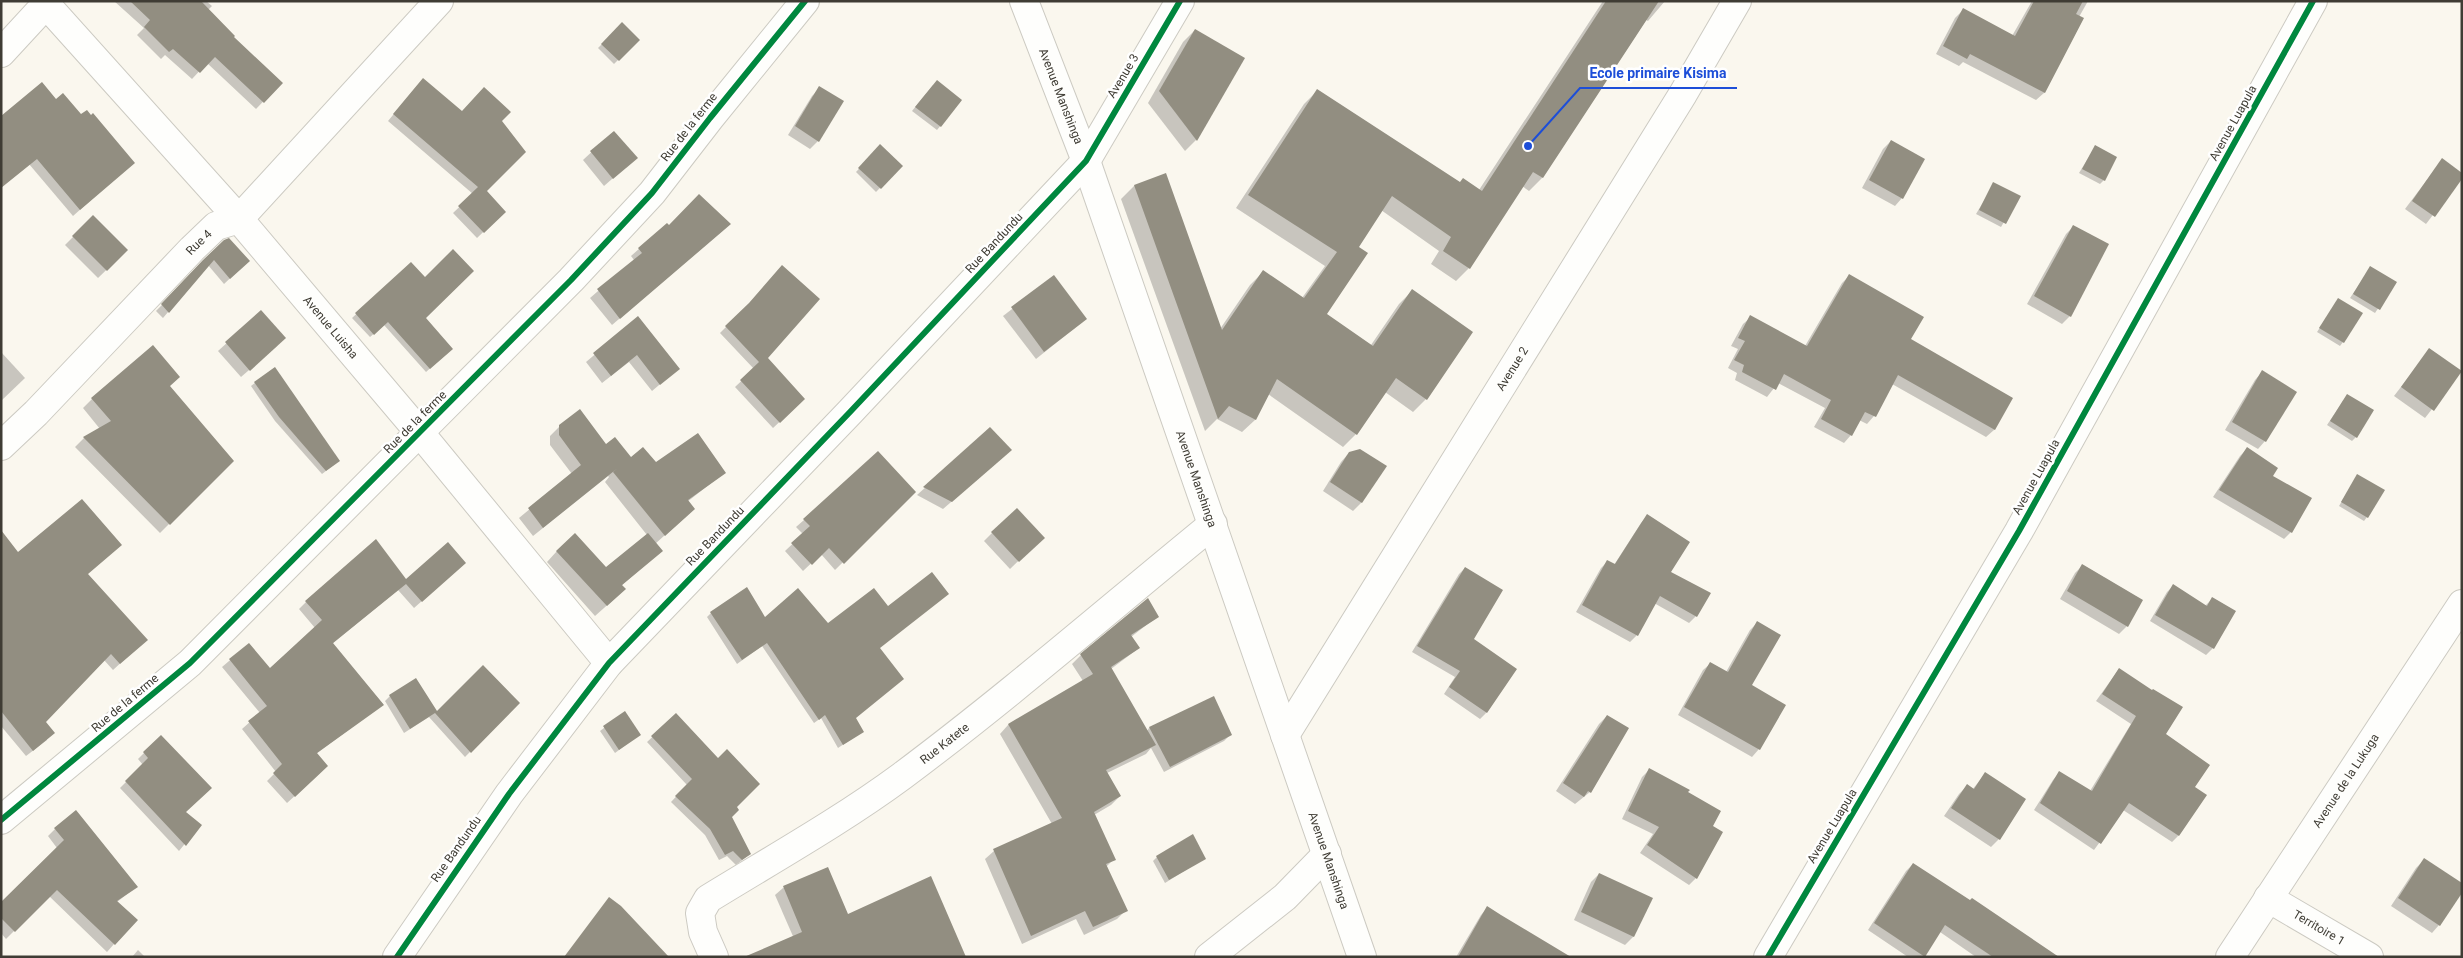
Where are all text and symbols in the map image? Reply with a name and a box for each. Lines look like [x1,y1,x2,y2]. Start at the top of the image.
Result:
street label: Avenue Manshinga [1036,46,1086,146]
street label: Avenue 3 [1104,51,1142,101]
callout: Ecole primaire Kisima [1580,59,1737,88]
text: Ecole primaire Kisima [1590,65,1727,81]
street label: Avenue Luapula [2206,83,2260,163]
street label: Rue de la ferme [658,90,720,164]
street label: Rue Bandundu [962,210,1026,276]
street label: Rue 4 [183,227,215,258]
street label: Avenue Luisha [300,293,361,361]
street label: Avenue 2 [1493,344,1531,393]
street label: Rue de la ferme [381,388,449,456]
street label: Avenue Manshinga [1173,429,1219,529]
street label: Avenue Luapula [2009,437,2063,517]
street label: Rue Bandundu [683,503,747,569]
street label: Rue de la ferme [89,671,161,735]
street label: Rue Katete [917,720,972,767]
street label: Avenue de la Lukuga [2310,731,2382,830]
street label: Avenue Luapula [1804,786,1860,866]
street label: Avenue Manshinga [1305,810,1352,911]
street label: Rue Bandundu [428,813,484,885]
street label: Territoire 1 [2291,907,2347,948]

